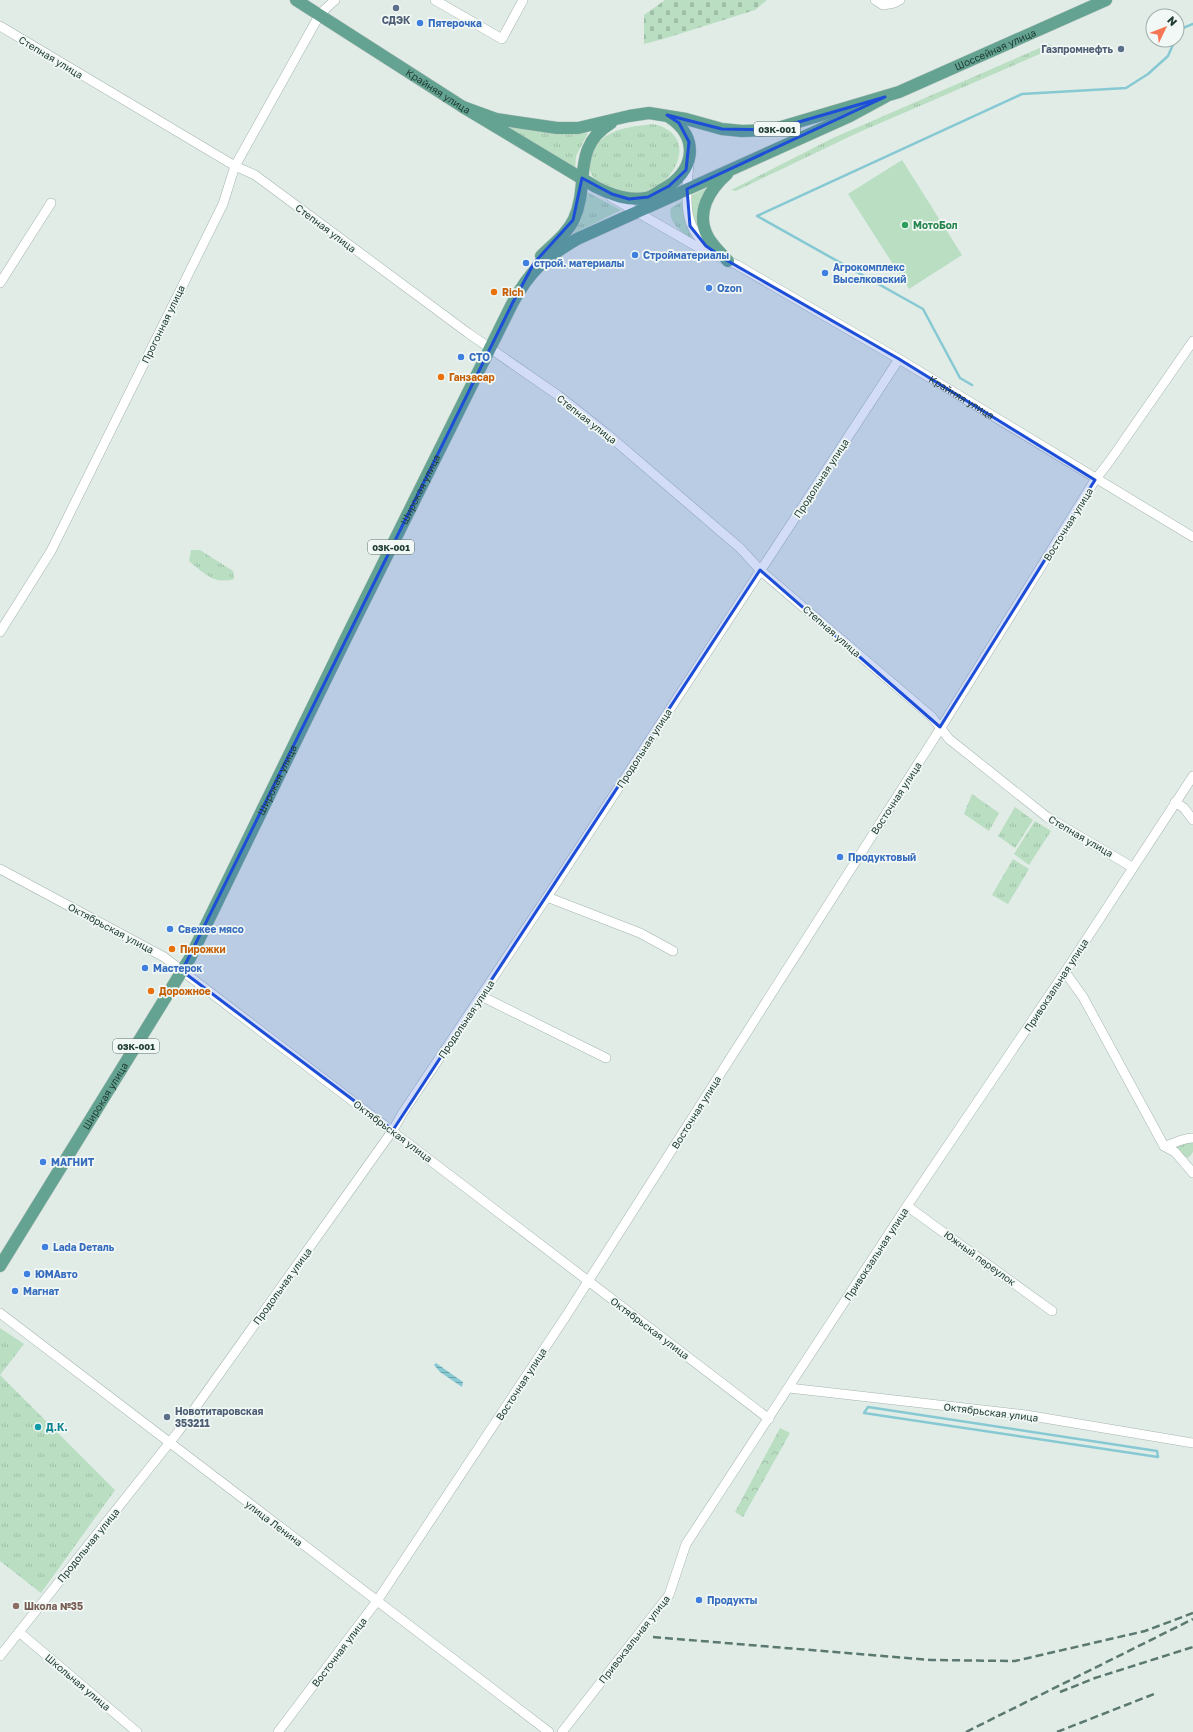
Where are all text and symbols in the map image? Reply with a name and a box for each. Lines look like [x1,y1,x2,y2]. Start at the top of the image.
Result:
marker: СДЭК [391,3,401,13]
north arrow [1145,8,1185,48]
text: N [1165,13,1180,28]
place label: СДЭК [382,14,411,26]
place label: Пятерочка [428,17,482,29]
marker: Пятерочка [415,18,425,28]
street label: Шоссейная улица [952,26,1038,73]
street label: Степная улица [17,33,85,81]
place label: Газпромнефть [1041,43,1113,55]
marker: Газпромнефть [1116,44,1126,54]
street label: Крайняя улица [404,66,473,116]
road number: 03К-001 [754,122,800,136]
street label: Степная улица [293,201,359,255]
place label: МотоБол [913,219,958,231]
marker: МотоБол [900,220,910,230]
place label: Стройматериалы [643,249,729,261]
marker: Стройматериалы [630,250,640,260]
place label: строй. материалы [534,257,624,269]
marker: строй. материалы [521,258,531,268]
place label: Агрокомплекс Выселковский [833,261,906,285]
marker: Агрокомплекс Выселковский [820,268,830,278]
place label: Ozon [717,282,742,294]
street label: Прогонная улица [139,283,187,365]
marker: Ozon [704,283,714,293]
place label: Rich [502,286,524,298]
marker: Rich [489,287,499,297]
place label: СТО [469,351,490,363]
marker: СТО [456,352,466,362]
place label: Ганзасар [449,371,495,383]
marker: Ганзасар [436,372,446,382]
street label: Крайняя улица [927,373,997,421]
street label: Степная улица [555,392,619,446]
street label: Продольная улица [791,436,851,520]
street label: Широкая улица [397,452,442,526]
street label: Восточная улица [1041,485,1095,563]
road number: 03К-001 [368,540,414,554]
street label: Степная улица [801,603,863,659]
street label: Продольная улица [614,706,674,790]
street label: Широкая улица [255,743,299,817]
street label: Восточная улица [868,760,924,836]
street label: Степная улица [1047,813,1115,859]
place label: Продуктовый [848,851,916,863]
marker: Продуктовый [835,852,845,862]
street label: Октябрьская улица [66,900,156,956]
place label: Свежее мясо [178,923,244,935]
marker: Свежее мясо [165,924,175,934]
street label: Привокзальная улица [1021,936,1091,1034]
place label: Пирожки [180,943,226,955]
marker: Пирожки [167,944,177,954]
place label: Мастерок [153,962,203,974]
marker: Мастерок [140,963,150,973]
street label: Продольная улица [435,978,497,1060]
place label: Дорожное [159,985,211,997]
marker: Дорожное [146,986,156,996]
road number: 03К-001 [113,1039,159,1053]
street label: Широкая улица [80,1060,130,1132]
street label: Восточная улица [669,1073,723,1151]
street label: Октябрьская улица [351,1098,435,1164]
place label: МАГНИТ [51,1156,95,1168]
marker: МАГНИТ [38,1157,48,1167]
street label: Привокзальная улица [841,1205,911,1303]
street label: Южный переулок [942,1228,1018,1288]
place label: Lada Dеталь [53,1241,115,1253]
marker: Lada Dеталь [40,1242,50,1252]
street label: Продольная улица [250,1245,314,1327]
place label: ЮМАвто [35,1268,78,1280]
marker: ЮМАвто [22,1269,32,1279]
place label: Магнат [23,1285,59,1297]
marker: Магнат [10,1286,20,1296]
street label: Октябрьская улица [608,1295,692,1361]
street label: Восточная улица [493,1346,549,1422]
street label: Октябрьская улица [943,1400,1039,1424]
place label: Новотитаровская 353211 [175,1405,264,1429]
marker: Новотитаровская 353211 [162,1412,172,1422]
place label: Д.К. [46,1421,68,1433]
marker: Д.К. [33,1422,43,1432]
street label: улица Ленина [243,1498,305,1548]
street label: Продольная улица [54,1506,122,1584]
street label: Привокзальная улица [596,1593,672,1685]
place label: Продукты [707,1594,757,1606]
marker: Продукты [694,1595,704,1605]
place label: Школа №35 [24,1600,83,1612]
marker: Школа №35 [11,1601,21,1611]
street label: Восточная улица [309,1615,369,1689]
street label: Школьная улица [43,1651,113,1713]

